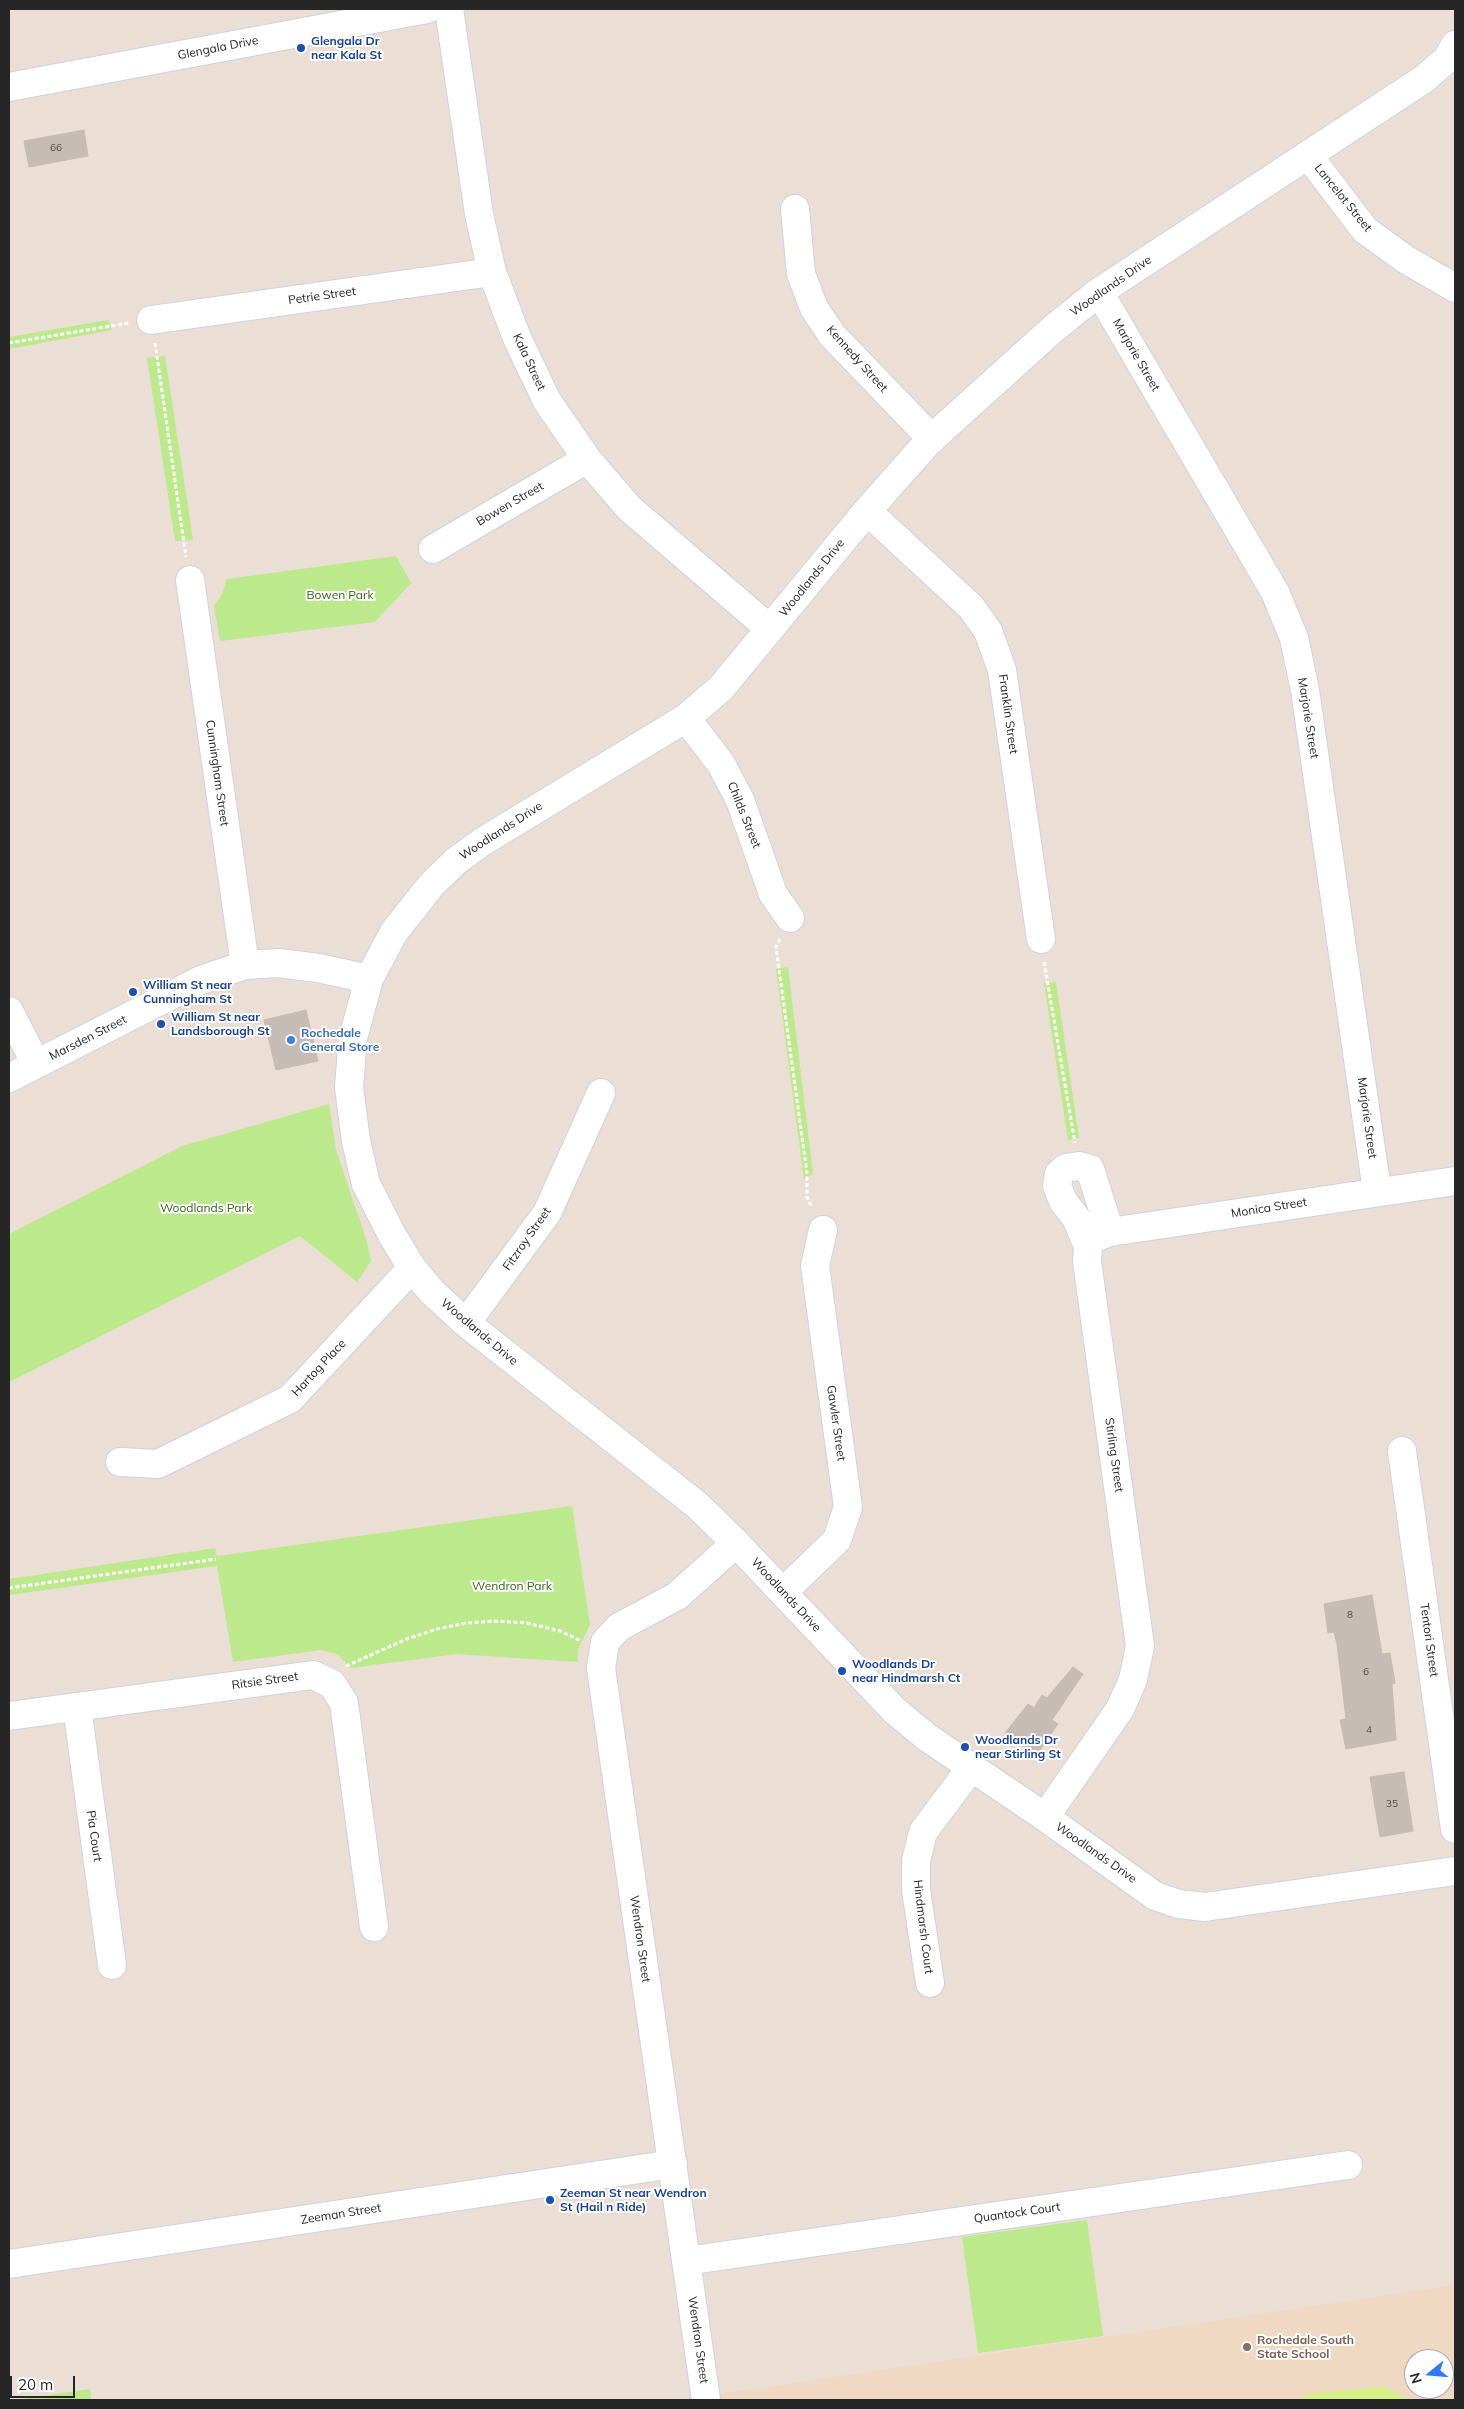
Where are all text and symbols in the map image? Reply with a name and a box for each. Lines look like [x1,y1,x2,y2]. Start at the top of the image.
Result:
street label: Glengala Drive [176,33,260,63]
place label: Glengala Dr near Kala St [311,34,382,62]
marker: Glengala Dr near Kala St [295,42,307,54]
house number: 66 [50,142,62,154]
street label: Lancelot Street [1311,161,1375,235]
street label: Woodlands Drive [1068,253,1154,319]
street label: Petrie Street [287,284,357,308]
street label: Marjorie Street [1109,316,1163,394]
street label: Kennedy Street [823,323,891,395]
street label: Kala Street [510,331,548,393]
street label: Bowen Street [474,479,546,529]
street label: Woodlands Drive [776,536,848,620]
park label: Bowen Park [306,588,374,602]
street label: Franklin Street [995,673,1021,755]
street label: Marjorie Street [1295,677,1321,759]
street label: Cunningham Street [202,719,232,827]
street label: Childs Street [724,780,764,850]
street label: Woodlands Drive [457,799,545,863]
place label: William St near Cunningham St [143,978,232,1006]
marker: William St near Cunningham St [127,986,139,998]
place label: William St near Landsborough St [171,1010,269,1038]
street label: Marsden Street [47,1012,129,1064]
marker: William St near Landsborough St [155,1018,167,1030]
place label: Rochedale General Store [301,1026,379,1054]
marker: Rochedale General Store [285,1034,297,1046]
street label: Marjorie Street [1354,1077,1380,1159]
street label: Monica Street [1230,1195,1308,1221]
park label: Woodlands Park [160,1201,252,1215]
street label: Fitzroy Street [500,1205,554,1273]
street label: Woodlands Drive [438,1296,520,1368]
street label: Hartog Place [289,1337,349,1399]
street label: Gawler Street [824,1384,848,1462]
street label: Stirling Street [1102,1417,1126,1493]
street label: Woodlands Drive [748,1555,824,1635]
park label: Wendron Park [472,1579,552,1593]
street label: Tentori Street [1417,1602,1441,1678]
house number: 8 [1347,1609,1353,1621]
place label: Woodlands Dr near Hindmarsh Ct [852,1657,960,1685]
marker: Woodlands Dr near Hindmarsh Ct [836,1665,848,1677]
house number: 6 [1363,1666,1369,1678]
street label: Ritsie Street [231,1669,299,1693]
house number: 4 [1366,1724,1372,1736]
place label: Woodlands Dr near Stirling St [975,1733,1061,1761]
marker: Woodlands Dr near Stirling St [959,1741,971,1753]
house number: 35 [1386,1798,1398,1810]
street label: Pia Court [83,1810,105,1862]
street label: Woodlands Drive [1053,1820,1139,1886]
street label: Hindmarsh Court [910,1879,936,1975]
street label: Wendron Street [627,1894,653,1984]
place label: Zeeman St near Wendron St (Hail n Ride) [560,2186,707,2214]
marker: Zeeman St near Wendron St (Hail n Ride) [544,2194,556,2206]
street label: Quantock Court [973,2200,1061,2226]
street label: Zeeman Street [300,2201,382,2227]
street label: Wendron Street [685,2295,711,2385]
place label: Rochedale South State School [1257,2333,1354,2361]
marker: Rochedale South State School [1241,2341,1253,2353]
north arrow [1404,2349,1454,2399]
scale bar [12,2366,78,2398]
text: N [1405,2370,1426,2386]
text: 20 m [18,2375,53,2394]

